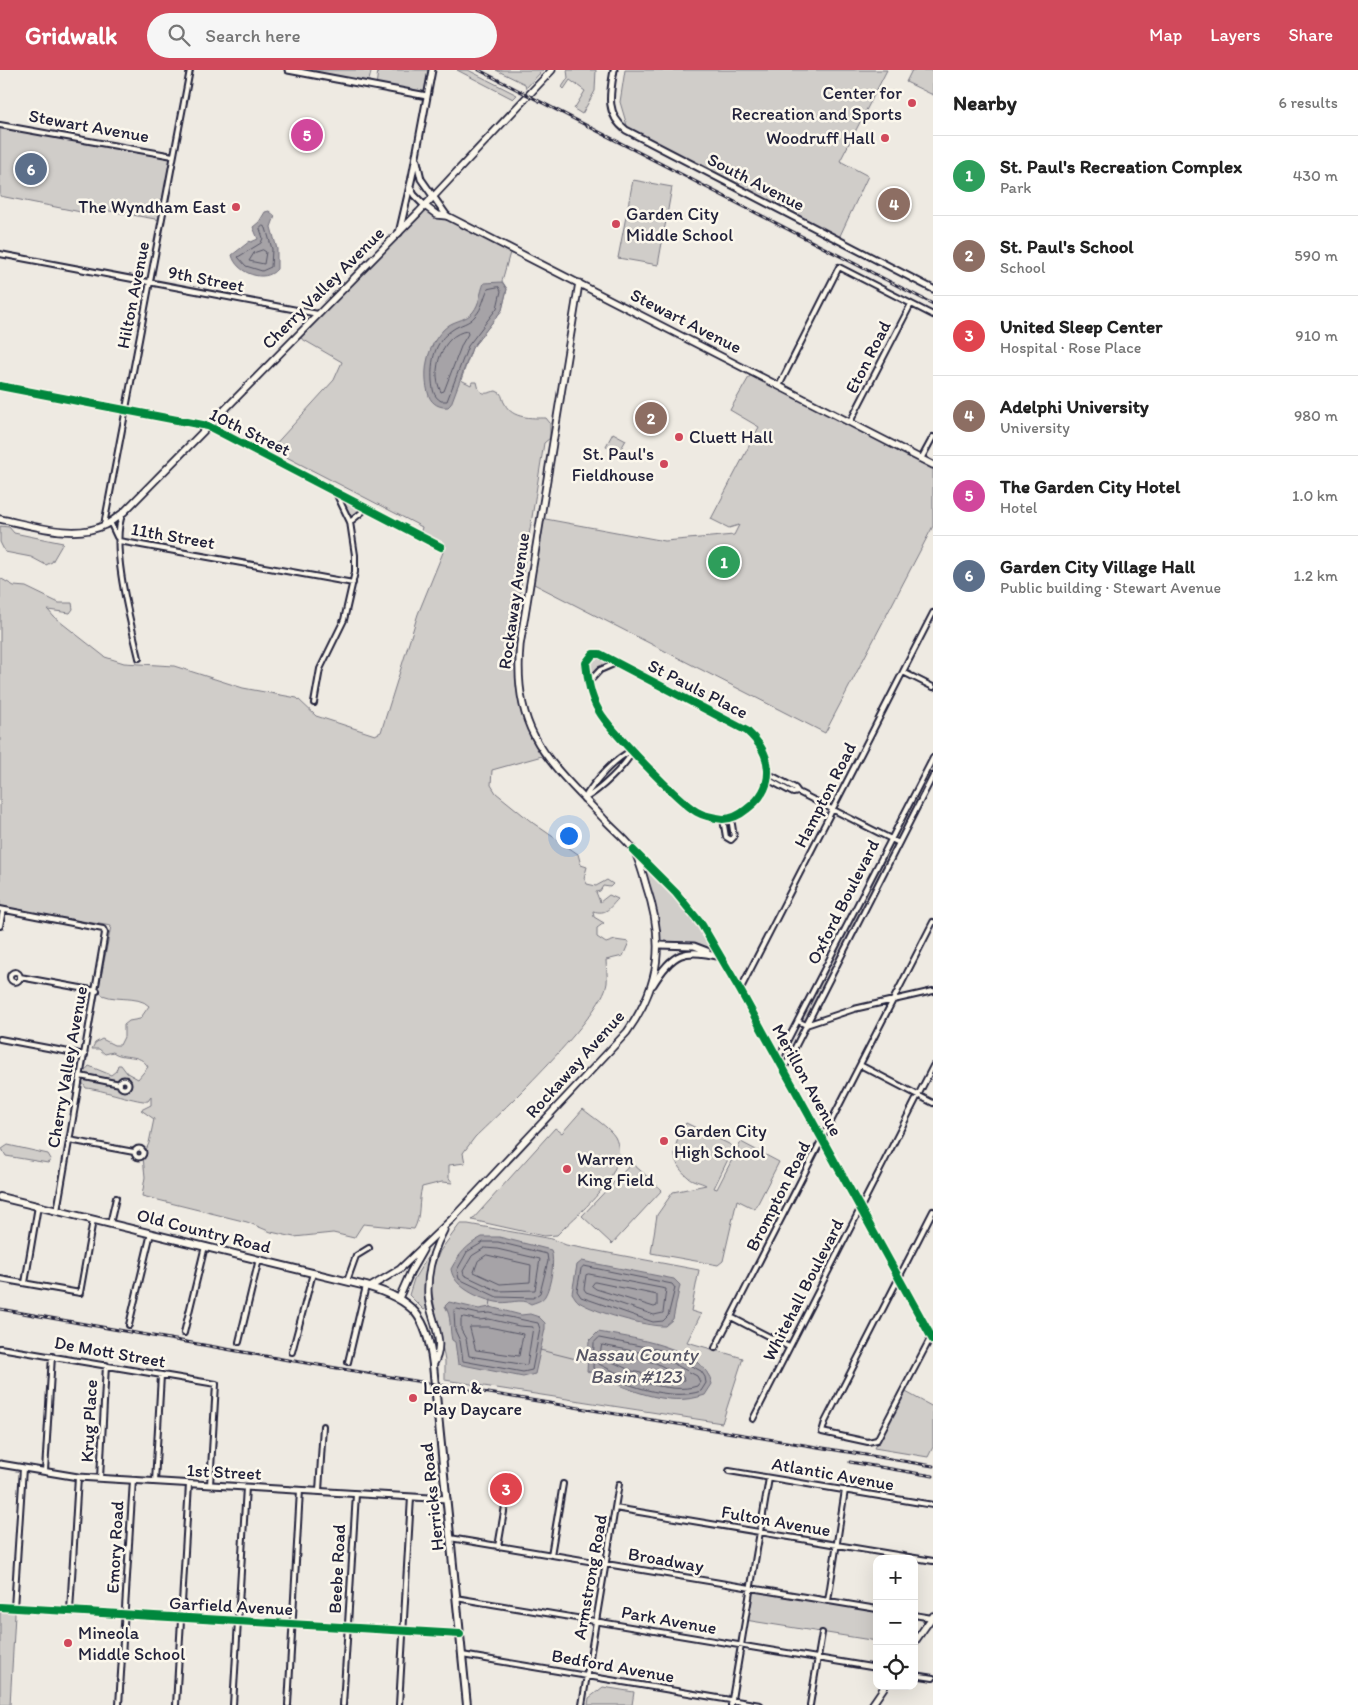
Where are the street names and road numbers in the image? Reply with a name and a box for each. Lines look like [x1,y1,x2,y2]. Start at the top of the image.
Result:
street label: Stewart Avenue [27,105,151,147]
street label: South Avenue [704,148,808,216]
street label: Cherry Valley Avenue [257,222,389,354]
street label: Hilton Avenue [112,240,154,350]
street label: 9th Street [166,261,246,297]
street label: Stewart Avenue [627,284,745,358]
street label: Eton Road [840,317,896,397]
street label: 10th Street [206,403,294,461]
street label: 11th Street [129,518,217,554]
street label: Rockaway Avenue [494,531,534,671]
street label: St Pauls Place [644,654,752,724]
street label: Hampton Road [789,738,861,851]
street label: Oxford Boulevard [802,835,884,968]
street label: Cherry Valley Avenue [42,984,92,1150]
street label: Rockaway Avenue [521,1005,629,1123]
street label: Merillon Avenue [767,1020,847,1140]
street label: Brompton Road [741,1137,815,1255]
street label: Old Country Road [135,1204,273,1258]
street label: Whitehall Boulevard [758,1215,848,1365]
street label: De Mott Street [53,1331,168,1373]
street label: Krug Place [76,1379,102,1463]
street label: Herricks Road [415,1442,449,1552]
street label: Atlantic Avenue [770,1452,896,1496]
street label: 1st Street [186,1459,262,1485]
street label: Emory Road [102,1500,128,1594]
street label: Fulton Avenue [720,1501,832,1541]
street label: Armstrong Road [568,1512,612,1641]
street label: Beebe Road [324,1523,350,1614]
street label: Broadway [626,1543,706,1578]
street label: Garfield Avenue [168,1592,294,1620]
street label: Park Avenue [620,1601,718,1639]
street label: Bedford Avenue [550,1644,676,1688]

